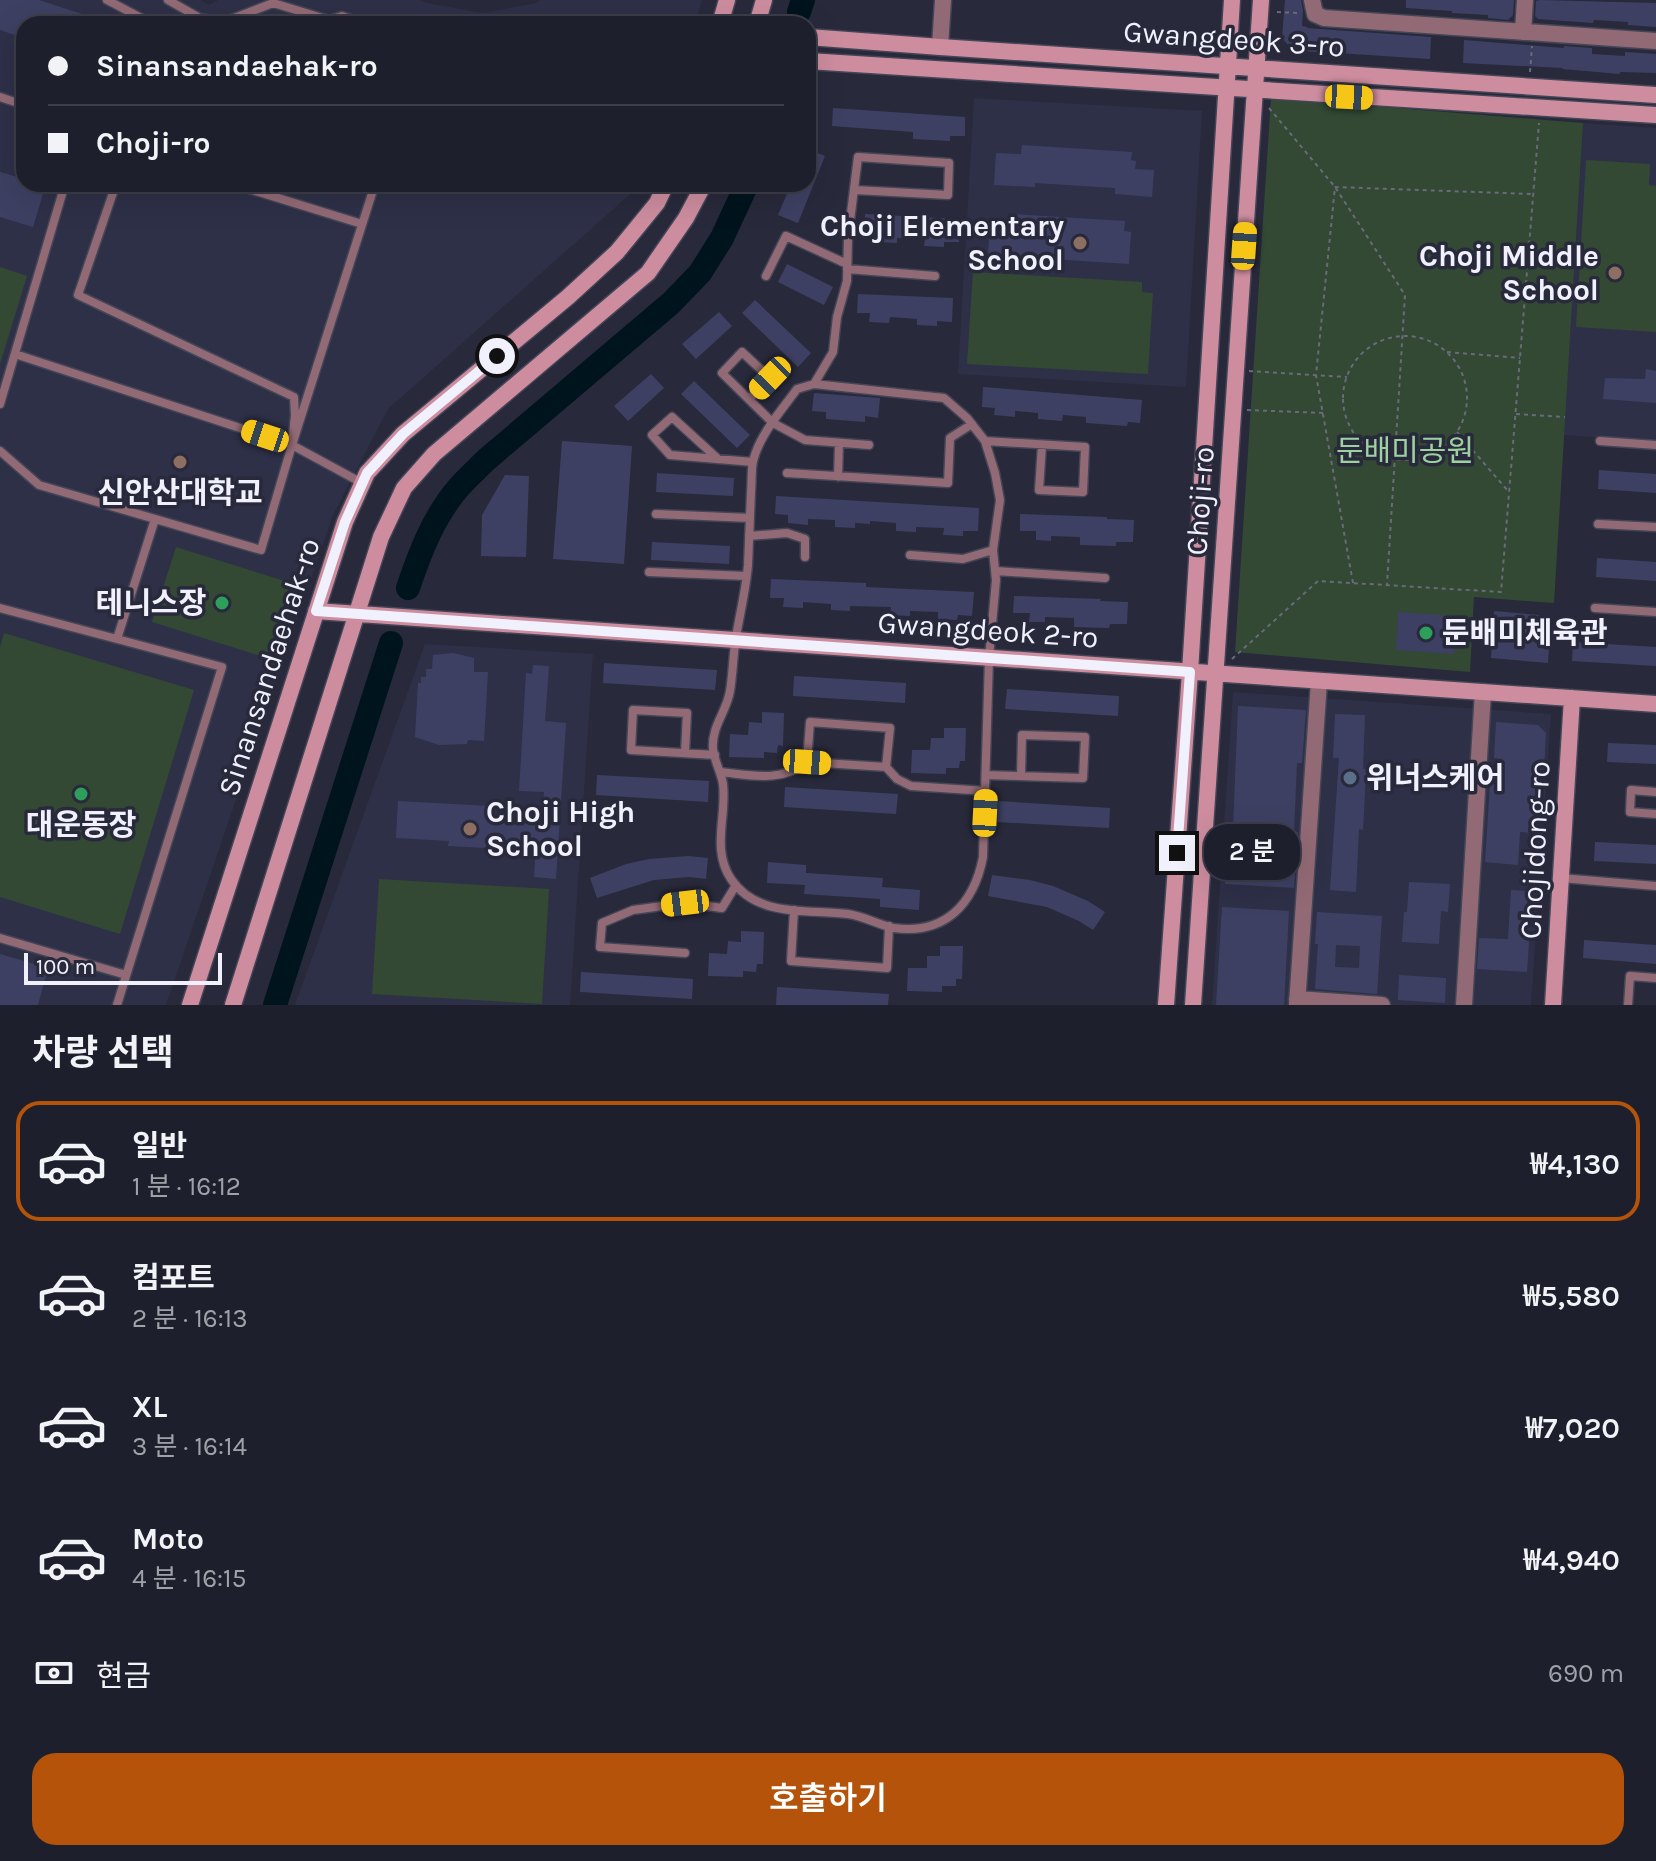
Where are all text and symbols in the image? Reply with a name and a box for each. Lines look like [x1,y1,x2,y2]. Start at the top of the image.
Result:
street label: Gwangdeok 3-ro [1122,13,1346,65]
text: Sinansandaehak-ro [96,48,378,84]
car [1324,84,1374,110]
text: Choji-ro [96,125,211,161]
place label: Choji Elementary School [820,208,1064,278]
car [1230,221,1258,271]
marker: Choji Elementary School [1071,234,1089,252]
place label: Choji Middle School [1419,238,1599,308]
marker: Choji Middle School [1606,264,1624,282]
route start [479,338,515,374]
car [745,352,795,404]
car [238,417,292,455]
park label: 둔배미공원 [1336,433,1474,469]
street label: Choji-ro [1178,445,1222,557]
marker: 신안산대학교 [171,453,189,471]
place label: 신안산대학교 [97,475,263,511]
street label: Sinansandaehak-ro [210,533,328,801]
place label: 테니스장 [96,585,206,621]
marker: 테니스장 [213,594,231,612]
street label: Gwangdeok 2-ro [876,604,1100,656]
place label: 둔배미체육관 [1442,615,1608,651]
marker: 둔배미체육관 [1417,624,1435,642]
car [782,748,832,776]
place label: 위너스케어 [1366,760,1504,796]
street label: Chojidong-ro [1512,760,1558,940]
marker: 위너스케어 [1341,769,1359,787]
marker: 대운동장 [72,785,90,803]
car [972,788,998,838]
place label: Choji High School [486,794,635,864]
place label: 대운동장 [26,807,137,843]
marker: Choji High School [461,820,479,838]
callout: 2 분 [1205,825,1301,881]
route end [1159,835,1195,871]
text: 2 분 [1229,836,1275,867]
car [660,888,710,918]
scale bar [24,949,222,985]
text: 100 m [36,954,95,980]
text: 차량 선택 [32,1032,174,1074]
icon: car [36,1125,108,1197]
text: 일반 [132,1128,187,1164]
text: ₩4,130 [1530,1146,1620,1182]
text: 1 분 · 16:12 [132,1171,241,1202]
icon: car [36,1257,108,1329]
text: 컴포트 [132,1260,215,1296]
text: ₩5,580 [1523,1278,1620,1314]
text: 2 분 · 16:13 [132,1303,248,1334]
icon: car [36,1389,108,1461]
text: XL [132,1389,167,1425]
text: ₩7,020 [1525,1410,1620,1446]
text: 3 분 · 16:14 [132,1431,247,1462]
icon: car [36,1521,108,1593]
text: Moto [132,1521,204,1557]
text: ₩4,940 [1524,1542,1620,1578]
text: 4 분 · 16:15 [132,1563,246,1594]
icon: cash [32,1651,76,1695]
text: 현금 [96,1658,151,1694]
text: 690 m [1548,1658,1624,1689]
button: 호출하기 [32,1753,1624,1845]

